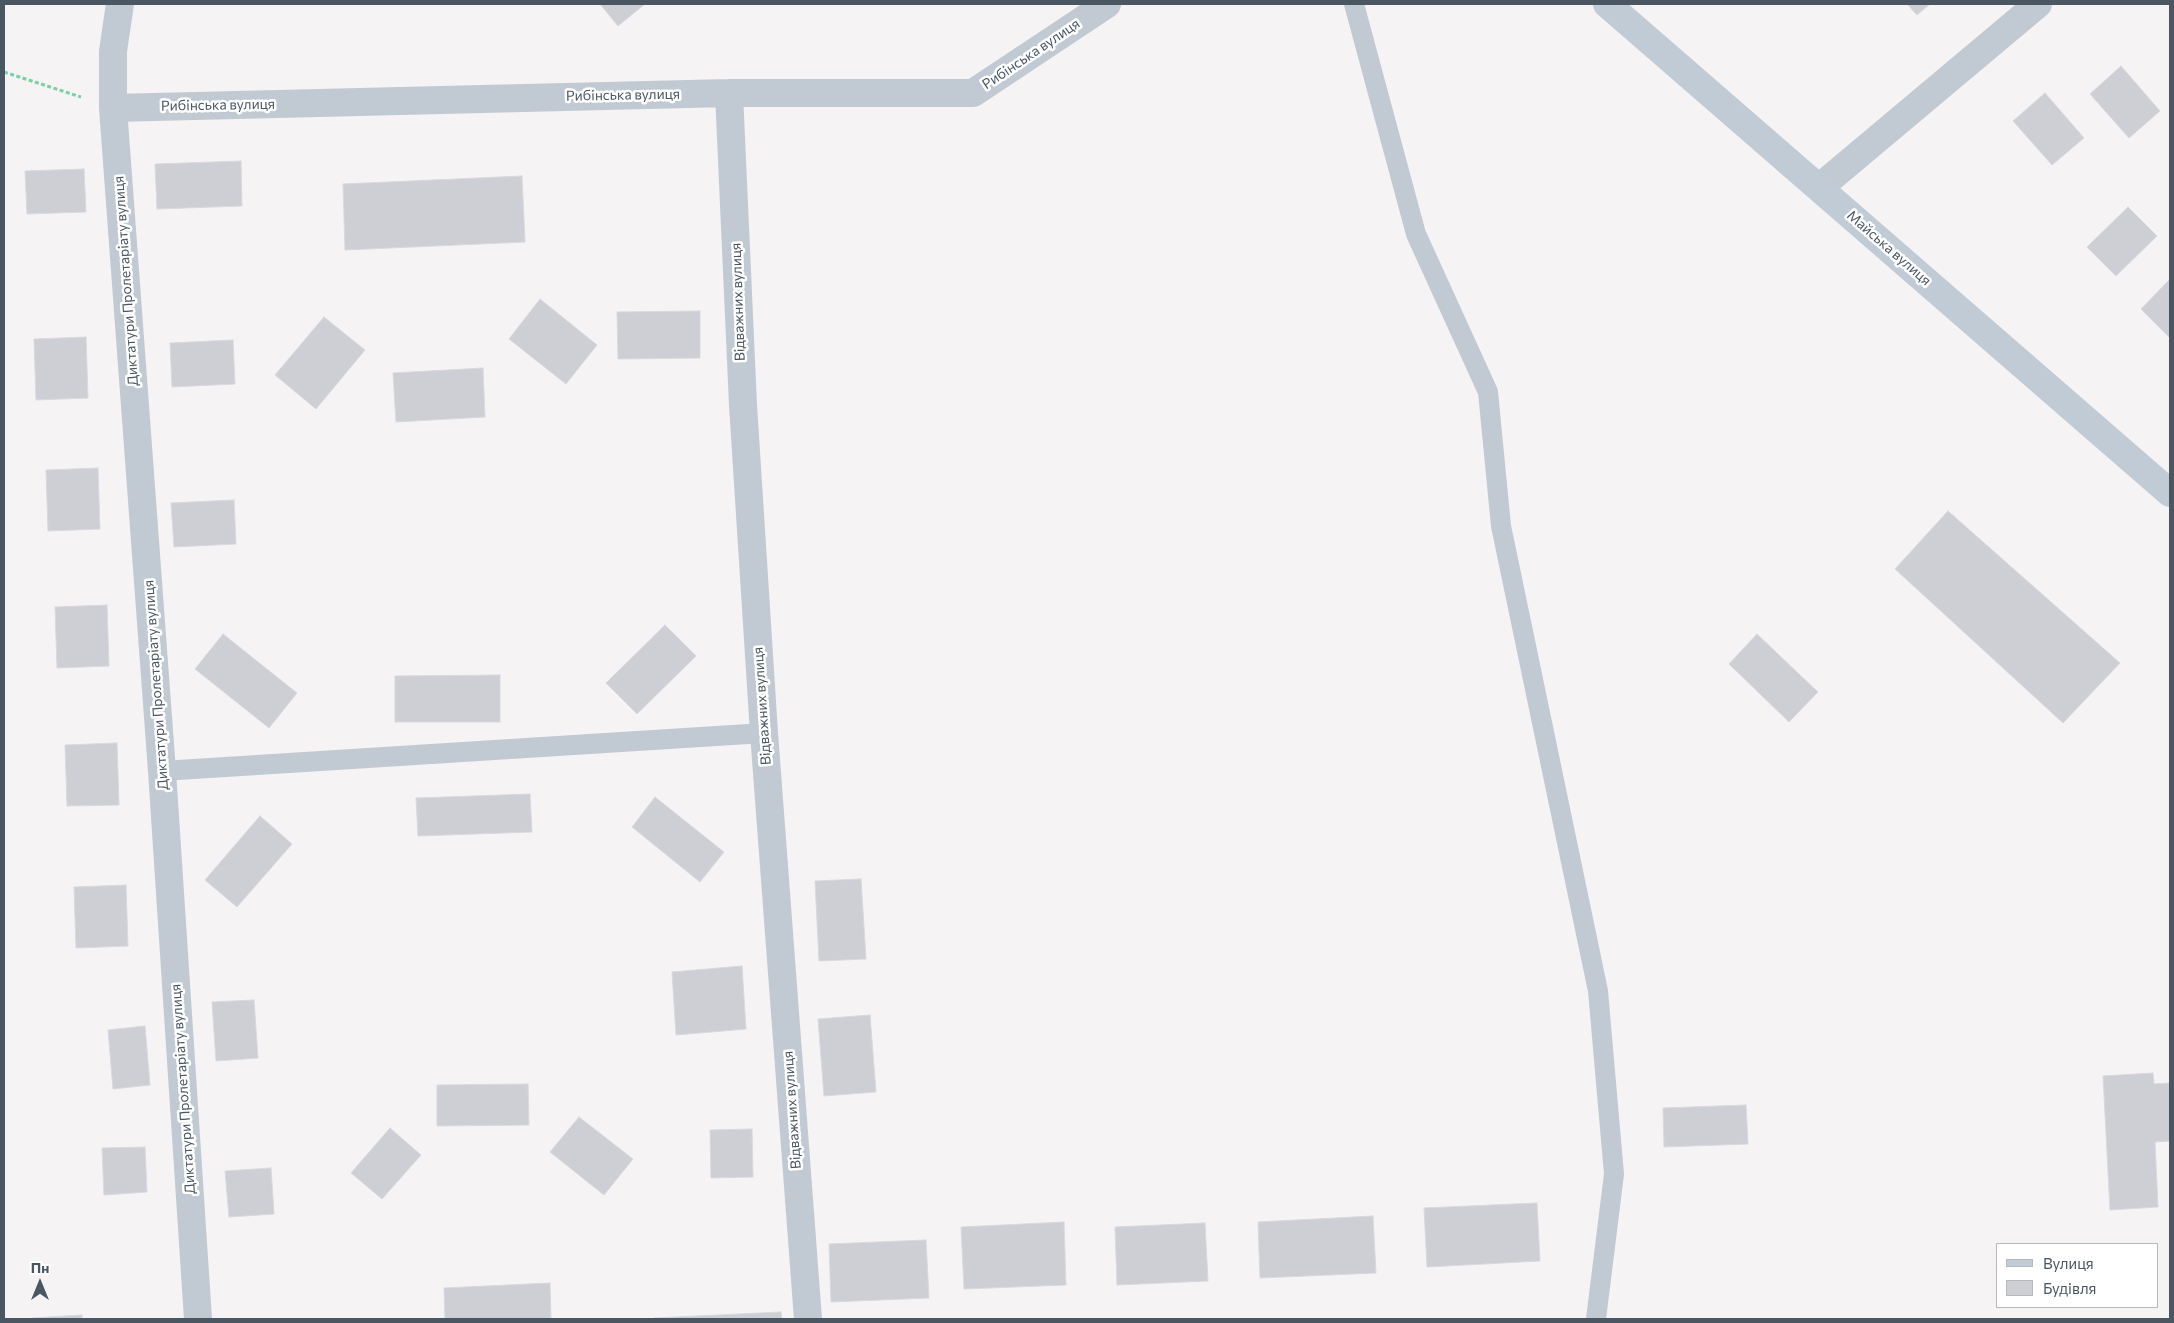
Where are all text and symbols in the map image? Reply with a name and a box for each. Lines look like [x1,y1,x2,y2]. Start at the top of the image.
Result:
street label: Рибінська вулиця [979,15,1083,93]
street label: Рибінська вулиця [566,86,680,104]
street label: Рибінська вулиця [161,96,275,114]
street label: Диктатури Пролетаріату вулиця [110,175,142,387]
street label: Майська вулиця [1844,207,1934,289]
street label: Відважних вулиця [728,242,748,362]
street label: Диктатури Пролетаріату вулиця [140,579,172,791]
street label: Відважних вулиця [749,646,775,766]
street label: Диктатури Пролетаріату вулиця [167,983,199,1195]
street label: Відважних вулиця [779,1050,805,1170]
legend [1996,1243,2159,1308]
text: Вулиця [2043,1254,2094,1272]
north arrow [15,1258,65,1308]
text: Пн [31,1259,49,1276]
text: Будівля [2043,1279,2096,1297]

